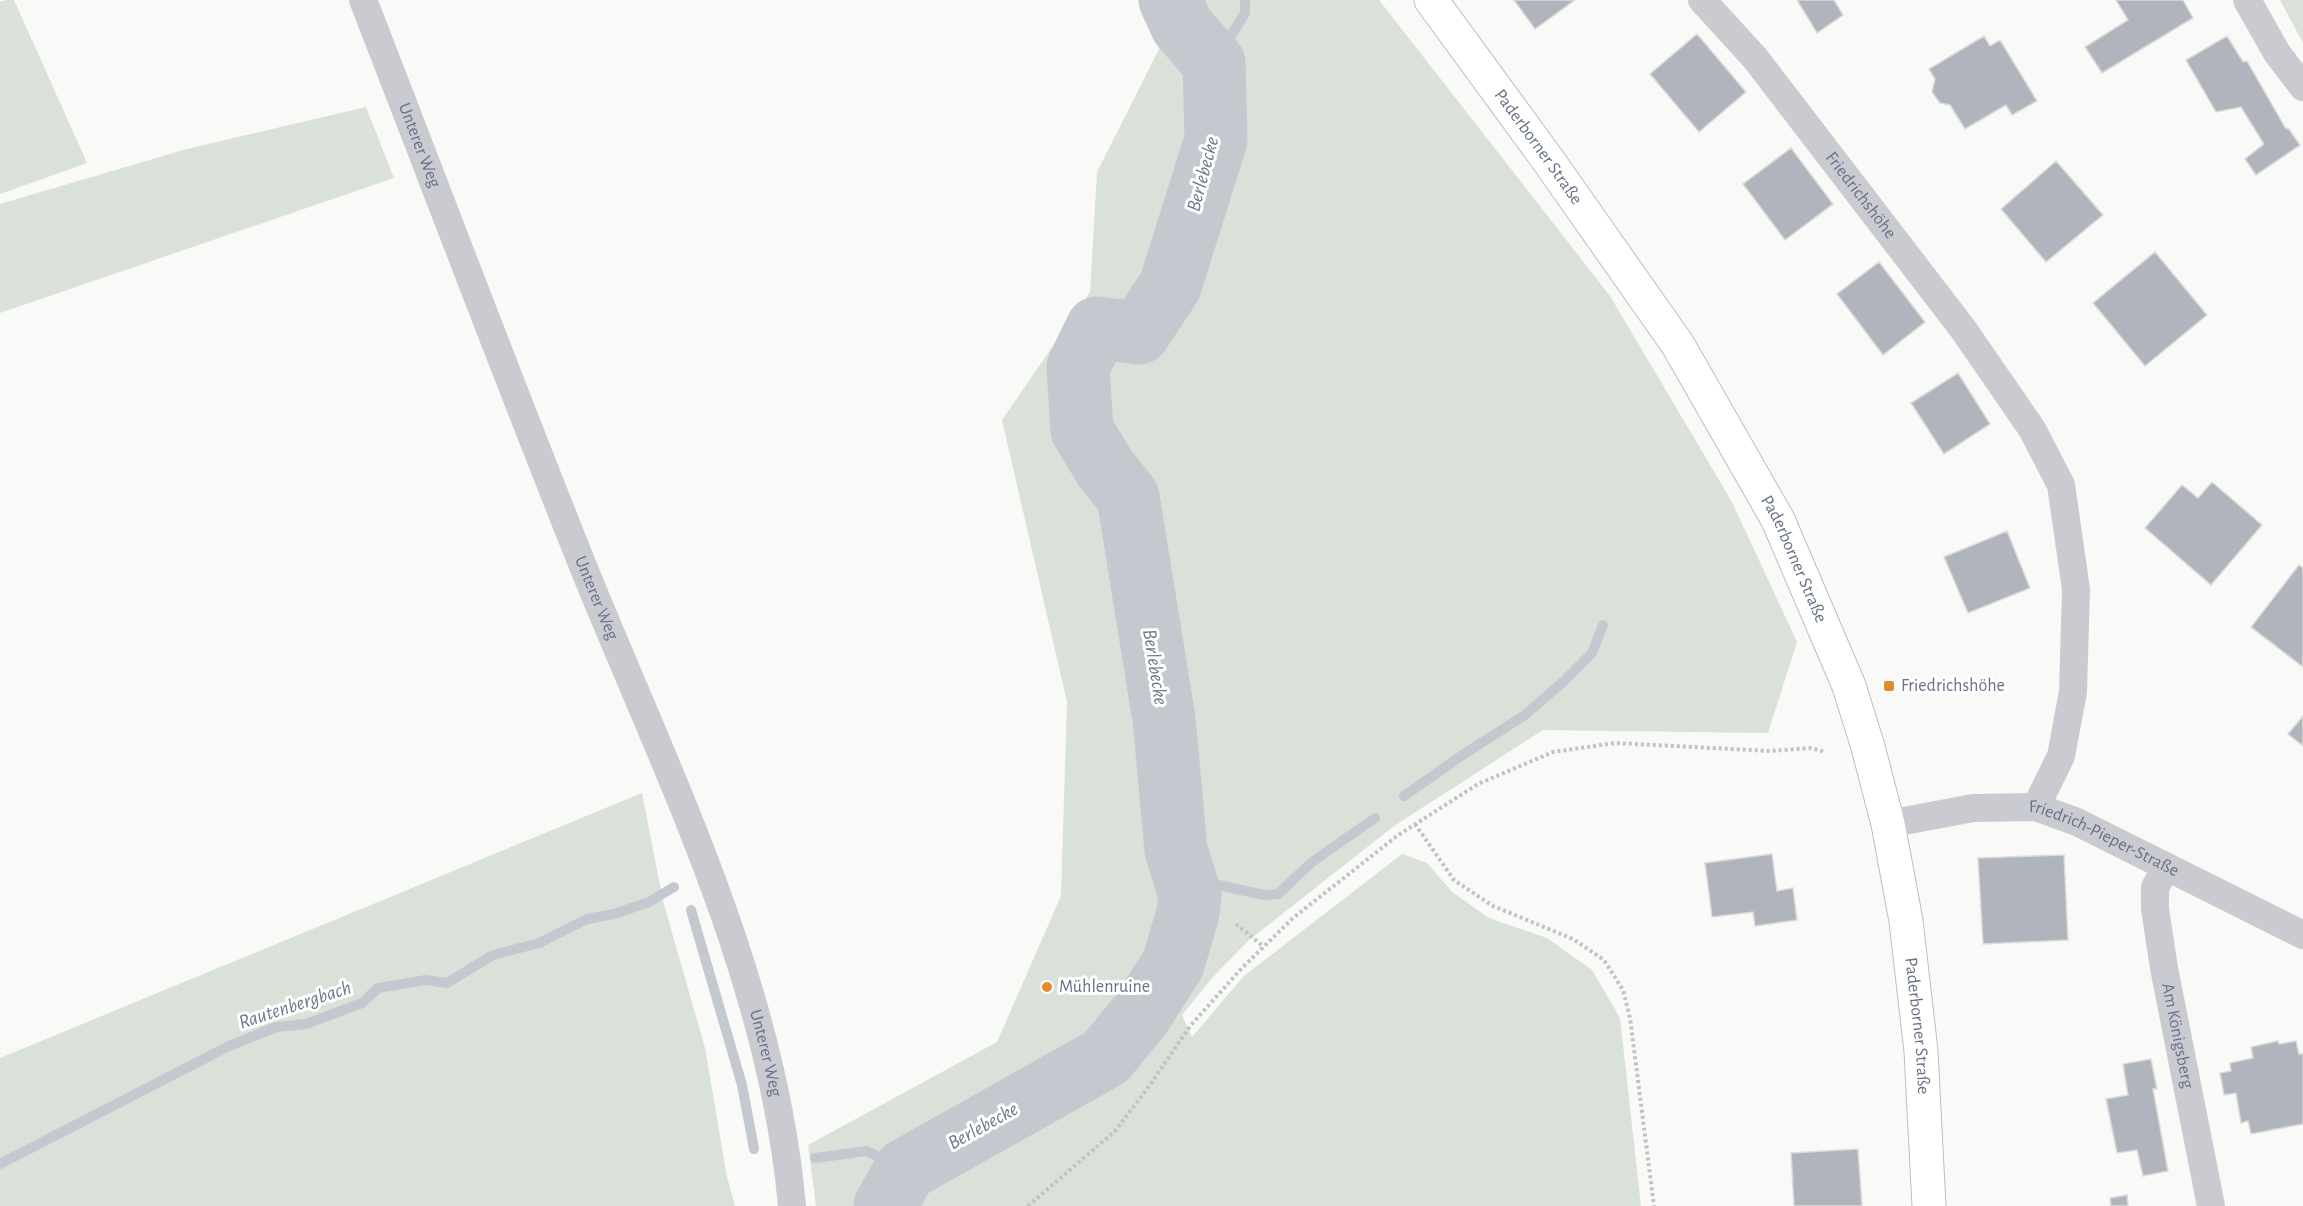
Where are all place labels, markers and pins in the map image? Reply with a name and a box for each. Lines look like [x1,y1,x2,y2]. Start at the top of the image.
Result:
place label: Friedrichshöhe [1901,677,2005,695]
marker: Friedrichshöhe [1882,679,1896,693]
place label: Mühlenruine [1059,978,1150,996]
marker: Mühlenruine [1040,980,1054,994]

